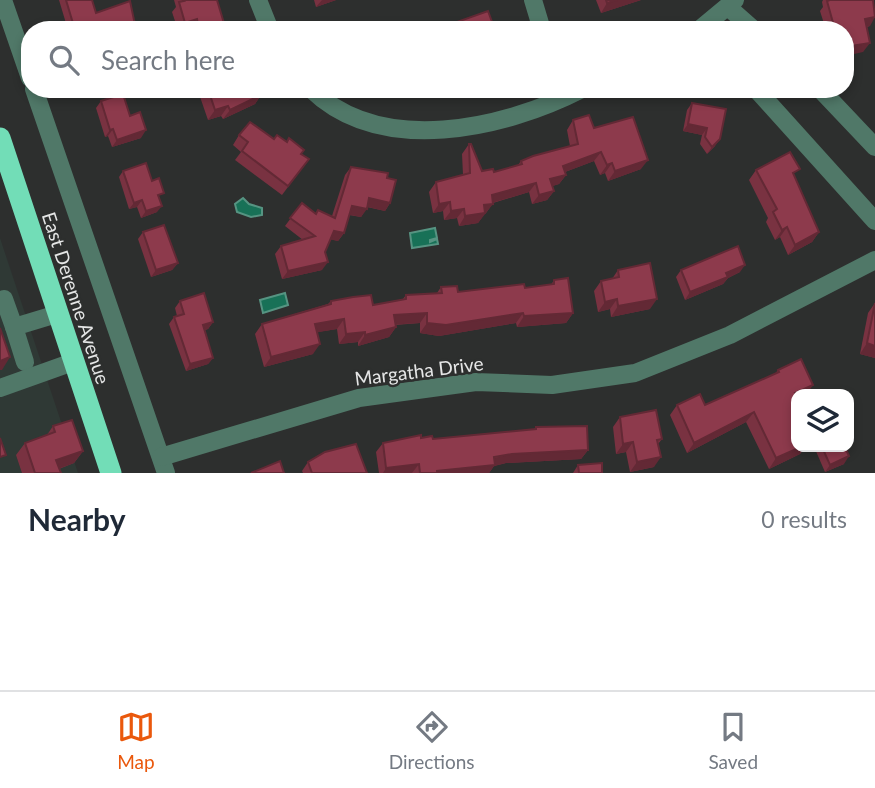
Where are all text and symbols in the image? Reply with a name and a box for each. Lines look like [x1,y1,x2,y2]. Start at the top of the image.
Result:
search box [21,21,854,98]
icon: search [45,41,83,79]
text: Search here [101,44,235,76]
street label: East Derenne Avenue [38,209,115,387]
street label: Margatha Drive [353,351,485,390]
map controls [791,389,854,452]
button: layers [791,389,854,452]
text: Nearby [28,501,126,537]
text: 0 results [761,505,847,533]
tab: Map [117,708,155,773]
tab: Directions [389,708,475,773]
tab: Saved [708,708,758,773]

